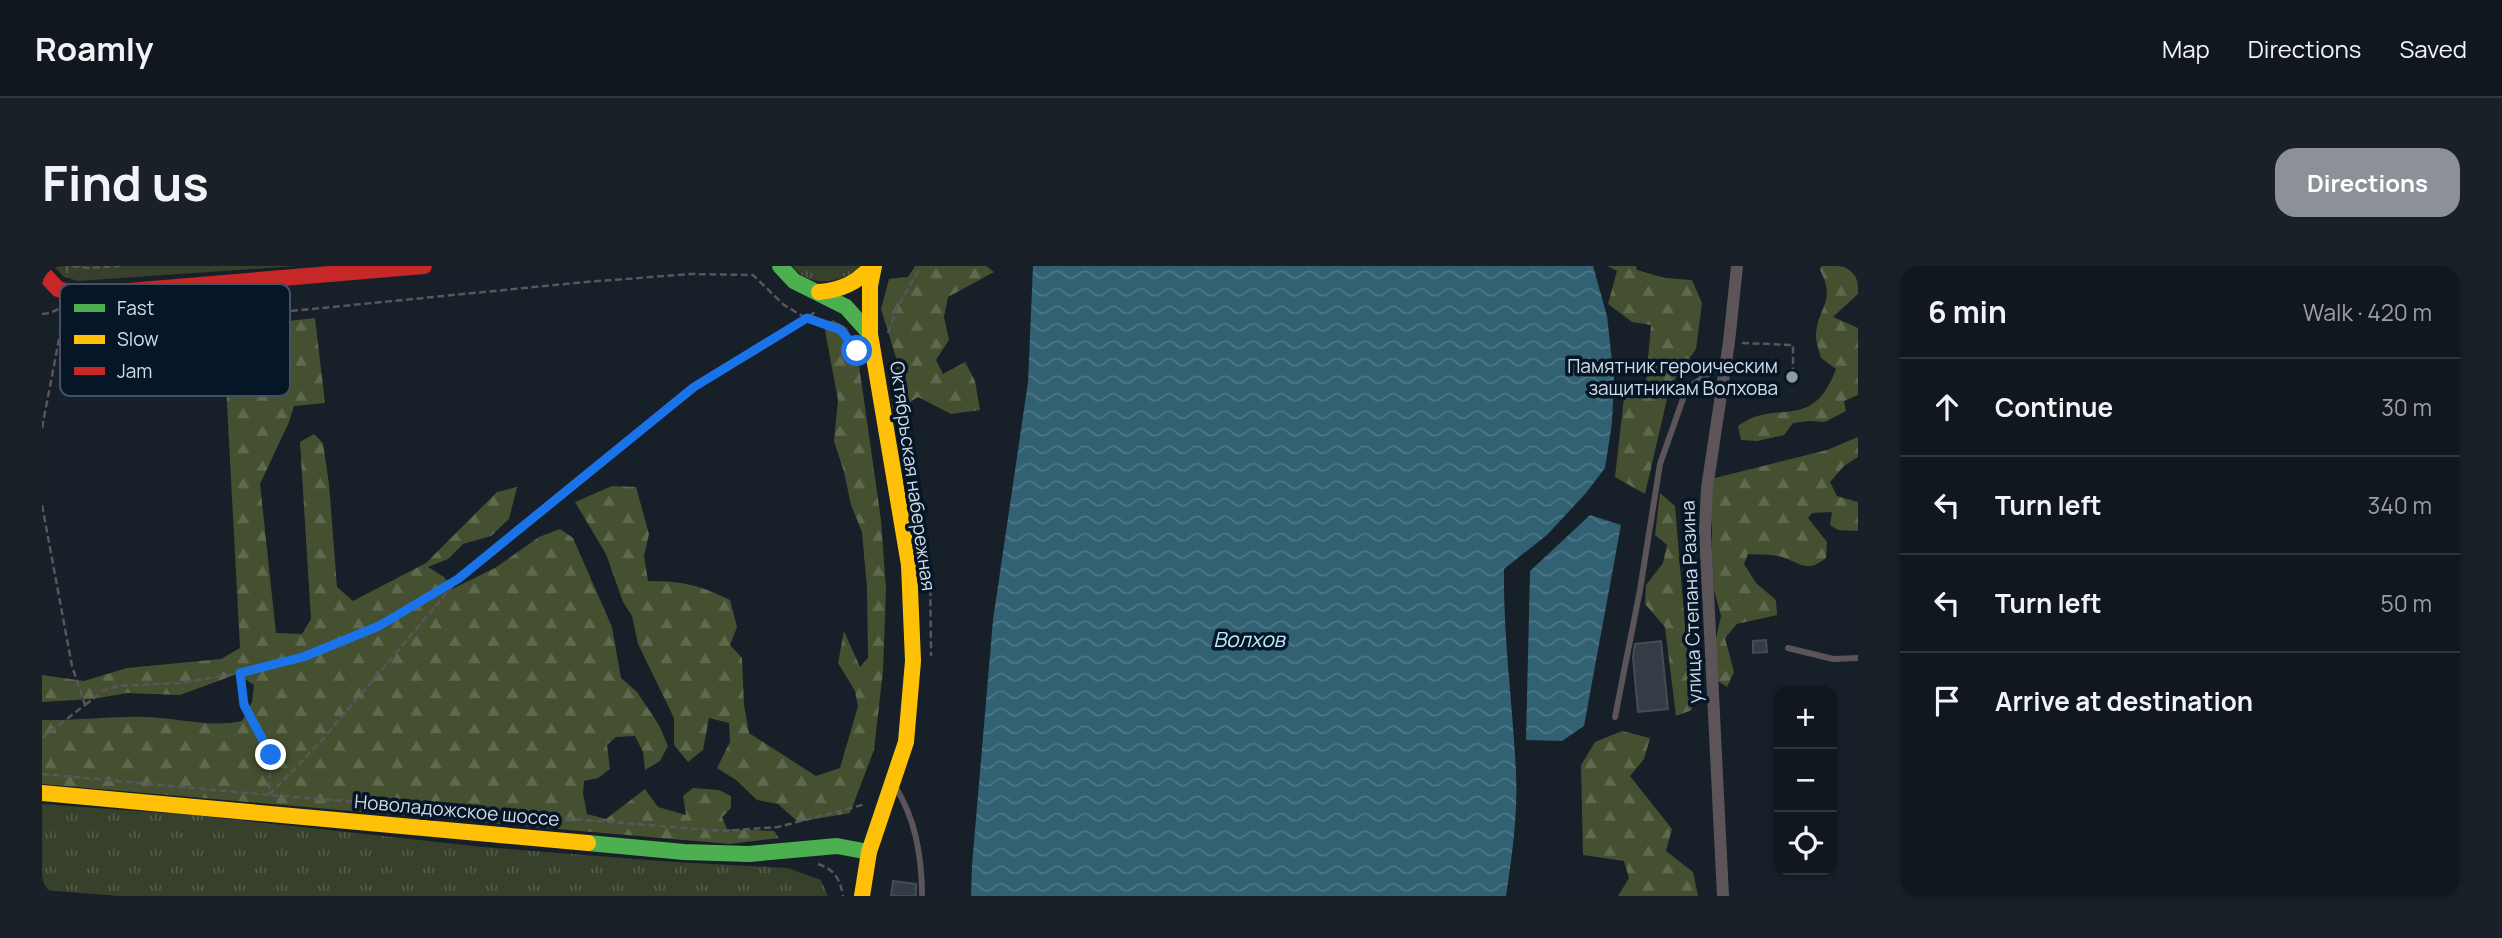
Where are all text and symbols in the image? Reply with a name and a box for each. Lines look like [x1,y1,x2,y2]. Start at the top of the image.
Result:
text: Roamly [35,26,154,71]
text: Map [2162,32,2210,65]
text: Directions [2248,32,2361,65]
text: Saved [2399,32,2467,65]
button: Directions [2275,148,2460,217]
text: Find us [42,149,209,216]
legend [60,284,290,396]
text: 6 min [1928,291,2007,332]
text: Fast [117,295,154,321]
text: Walk · 420 m [2303,296,2432,328]
text: Slow [117,326,159,352]
route start [841,335,872,366]
place label: Памятник героическим защитникам Волхова [1567,353,1778,401]
text: Jam [117,358,152,384]
street label: Октябрьская набережная [884,359,942,593]
marker: Памятник героическим защитникам Волхова [1784,369,1800,385]
icon: ahead [1928,388,1966,426]
text: Continue [1995,389,2113,425]
text: 30 m [2381,391,2432,423]
icon: left [1928,486,1966,524]
text: Turn left [1995,487,2102,523]
text: 340 m [2368,489,2432,521]
street label: улица Степана Разина [1674,500,1708,704]
icon: left [1928,584,1966,622]
text: Turn left [1995,585,2102,621]
text: 50 m [2381,587,2432,619]
water label: Волхов [1213,625,1287,653]
icon: arrive [1928,682,1966,720]
text: Arrive at destination [1995,683,2253,719]
map controls [1774,686,1837,875]
button: + [1774,686,1837,749]
route end [255,739,286,770]
button: − [1774,749,1837,812]
street label: Новоладожское шоссе [353,788,561,832]
button: locate [1774,812,1837,875]

